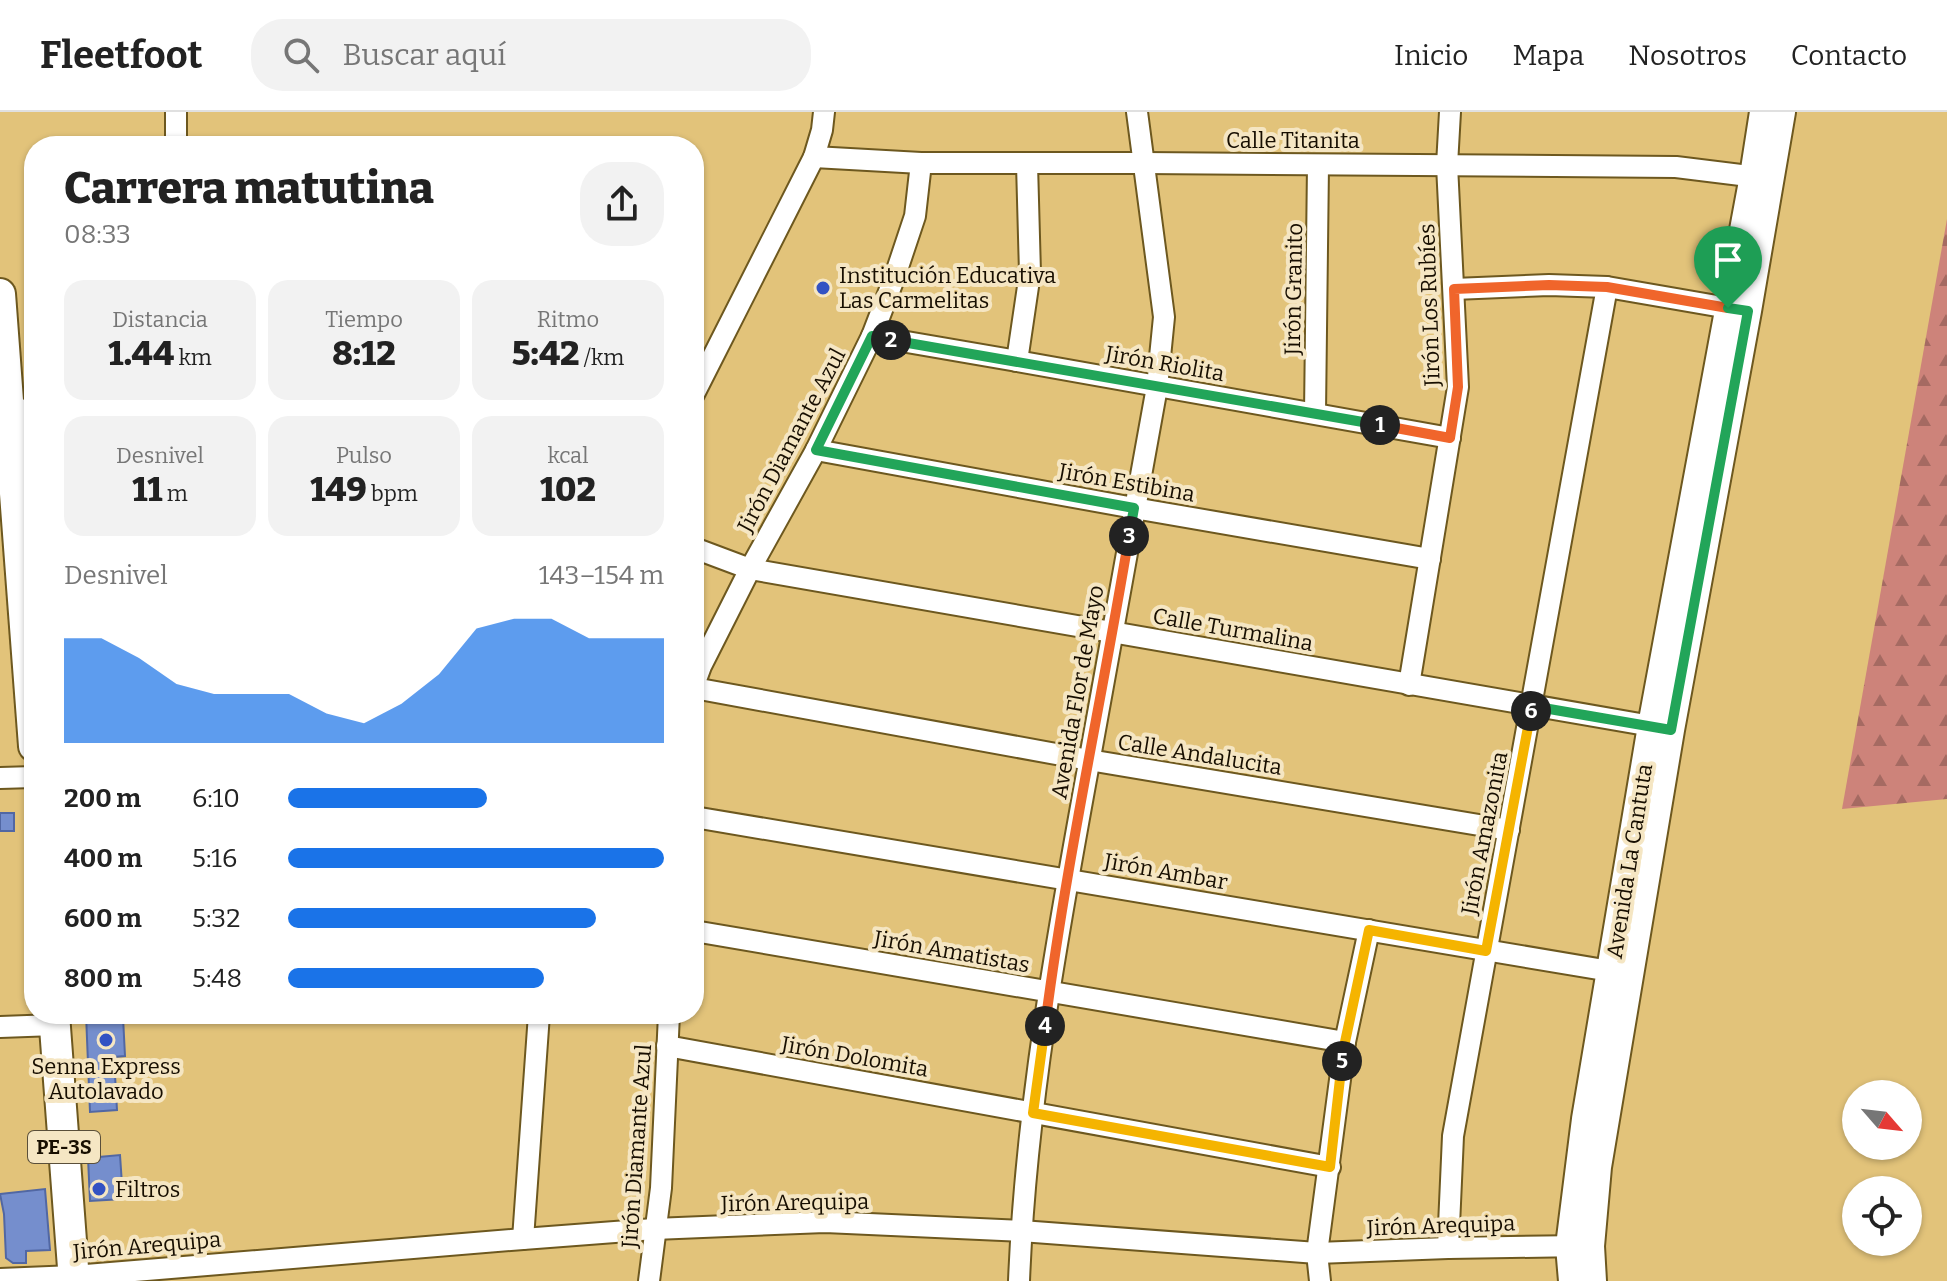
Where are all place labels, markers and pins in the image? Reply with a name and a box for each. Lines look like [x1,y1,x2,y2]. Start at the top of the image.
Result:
pin [1694,226,1762,308]
place label: Institución Educativa Las Carmelitas [839,262,1056,314]
marker: Institución Educativa Las Carmelitas [814,279,832,297]
pin: 2 [871,320,911,360]
pin: 1 [1360,405,1400,445]
pin: 3 [1109,516,1149,556]
pin: 6 [1511,691,1551,731]
pin: 4 [1025,1006,1065,1046]
marker: Senna Express Autolavado [97,1031,115,1049]
pin: 5 [1322,1041,1362,1081]
place label: Senna Express Autolavado [31,1053,181,1105]
place label: Filtros [115,1176,180,1203]
marker: Filtros [90,1180,108,1198]

